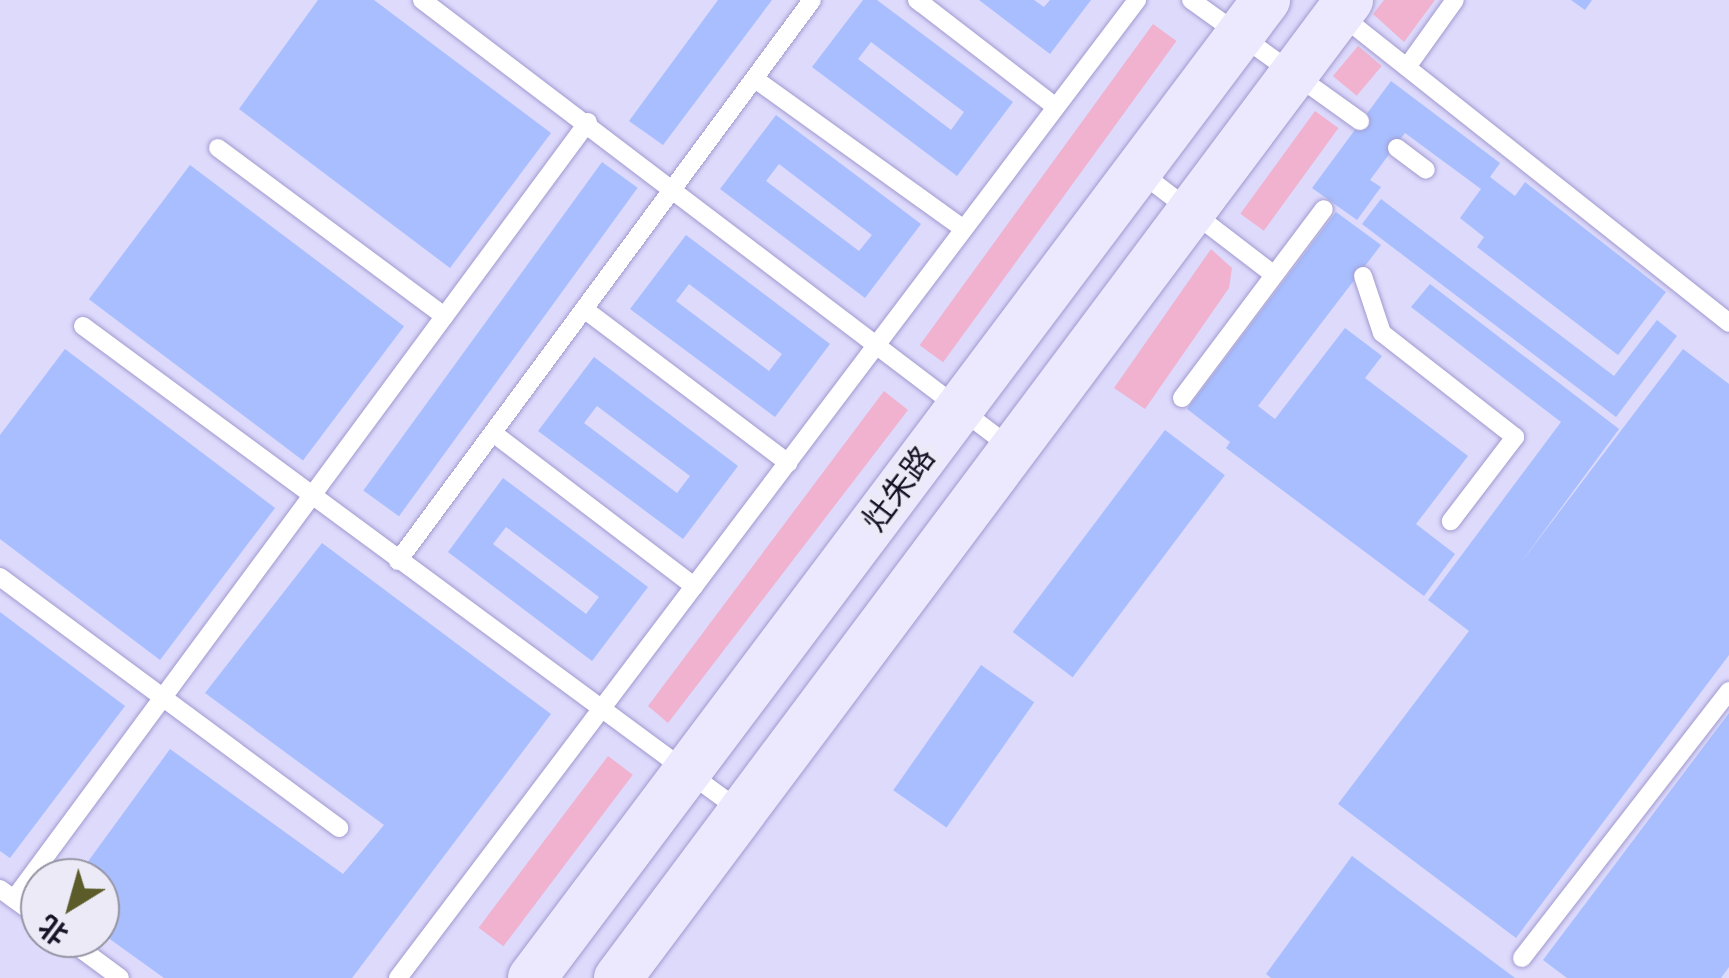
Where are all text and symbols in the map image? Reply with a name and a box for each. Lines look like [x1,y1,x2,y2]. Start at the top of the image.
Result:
street label: 灶朱路 [855,439,943,539]
north arrow [20,858,120,958]
text: 北 [32,909,74,952]

